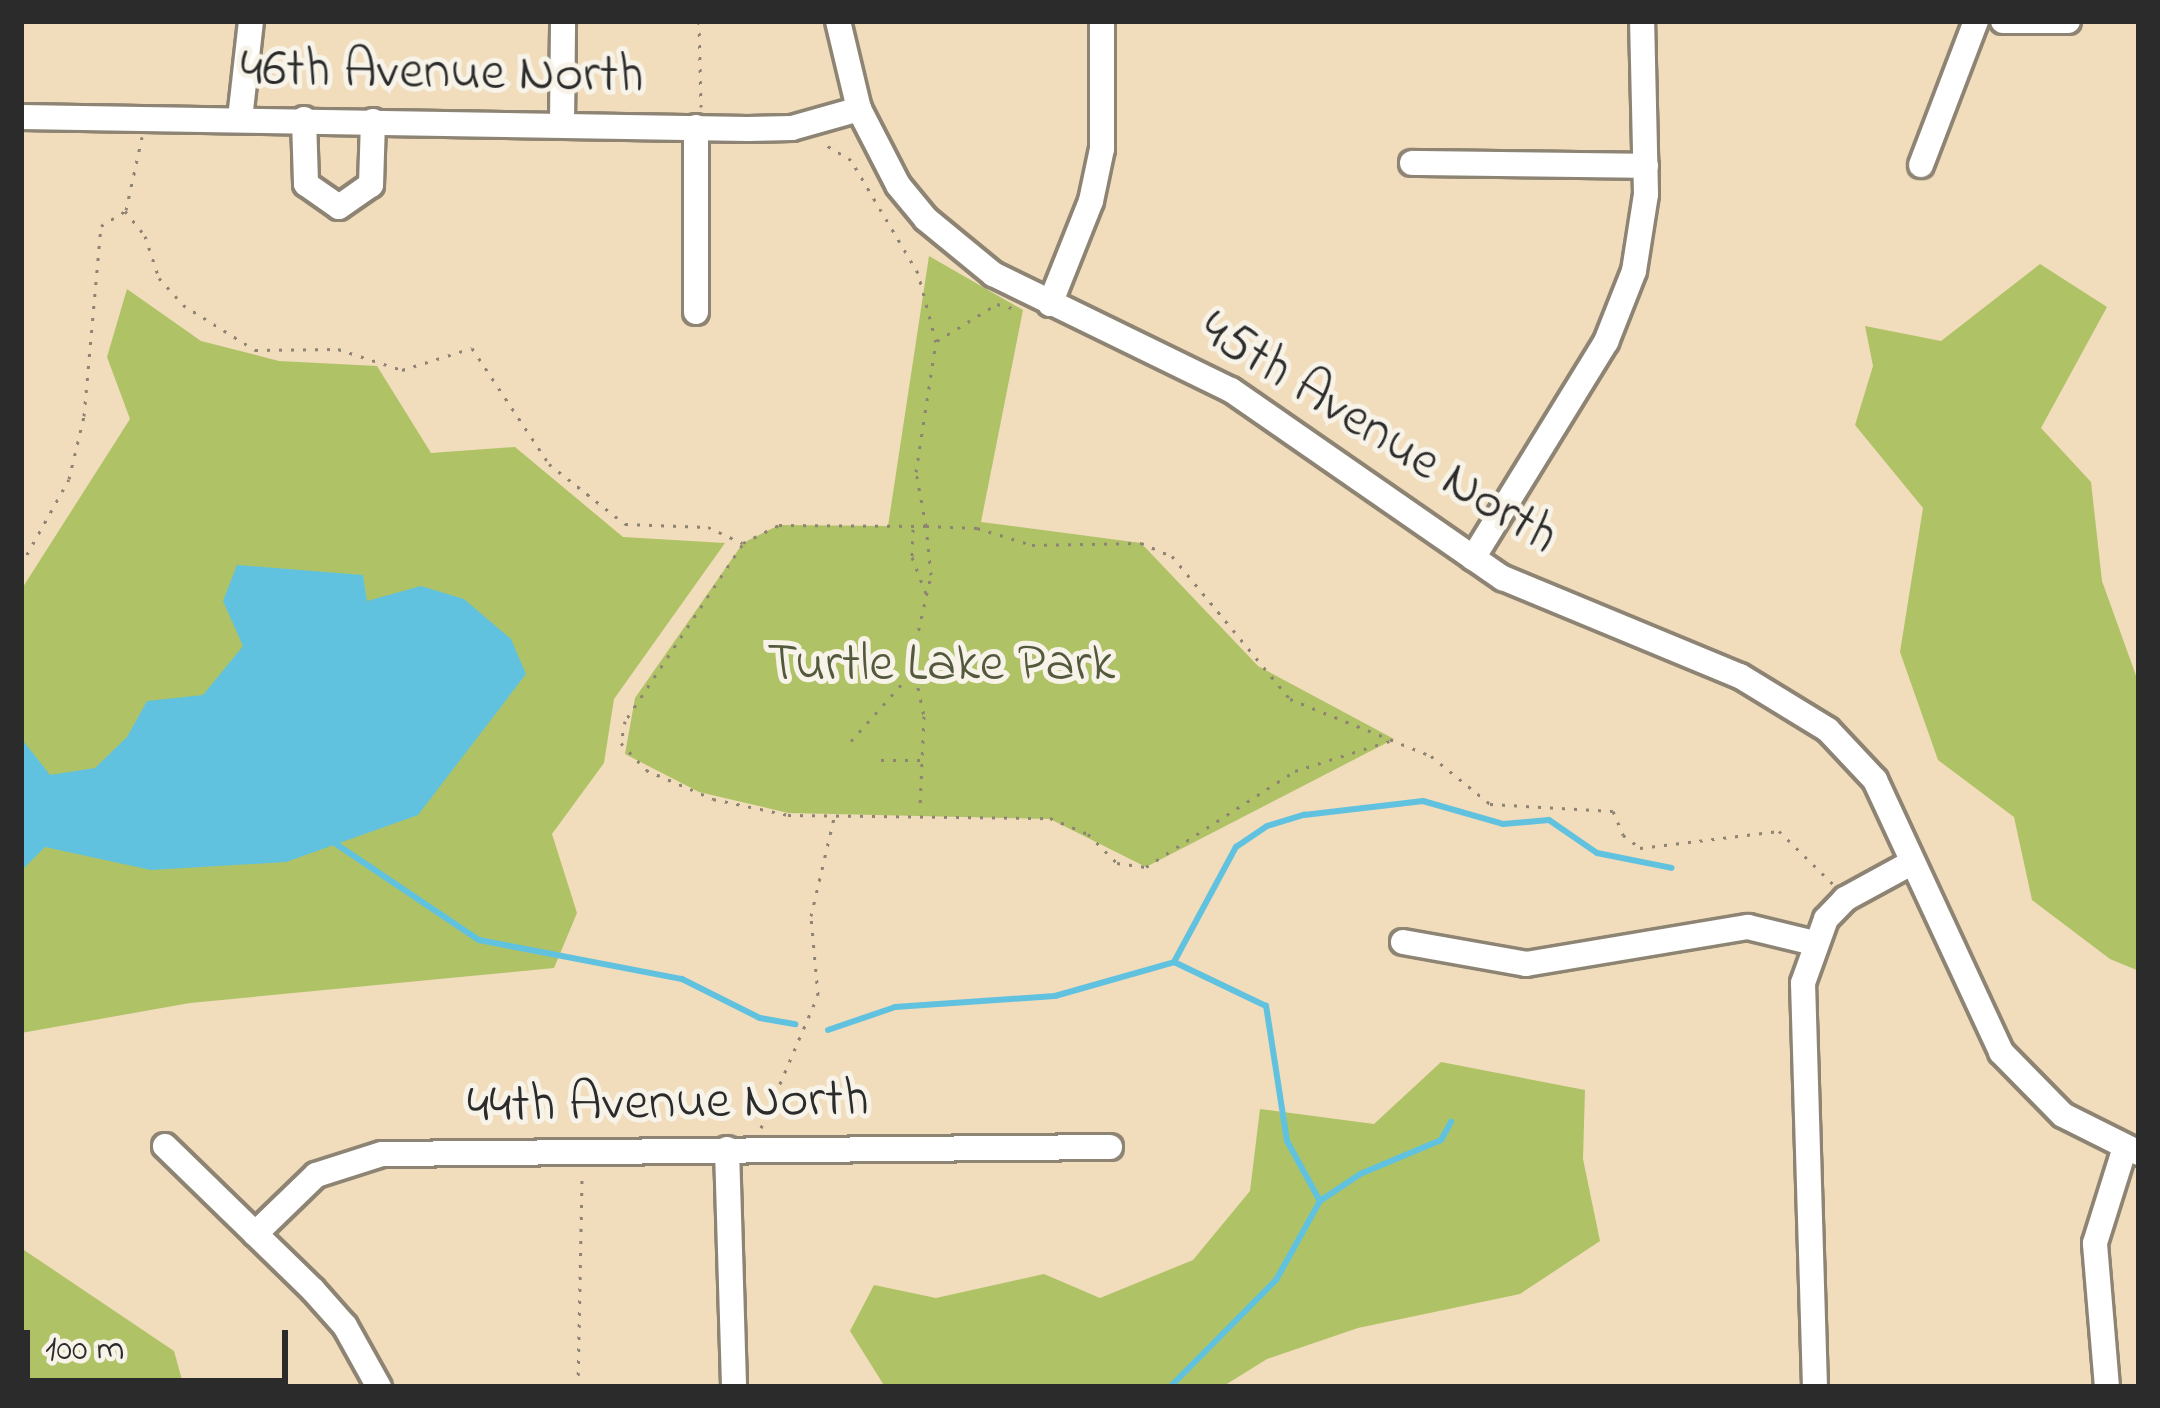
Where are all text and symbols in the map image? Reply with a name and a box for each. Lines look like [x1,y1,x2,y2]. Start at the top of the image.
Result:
street label: 46th Avenue North [240,38,644,110]
street label: 45th Avenue North [1187,298,1569,570]
park label: Turtle Lake Park [767,634,1115,698]
street label: 44th Avenue North [467,1068,869,1140]
scale bar [30,1306,294,1380]
text: 100 m [45,1324,125,1377]

